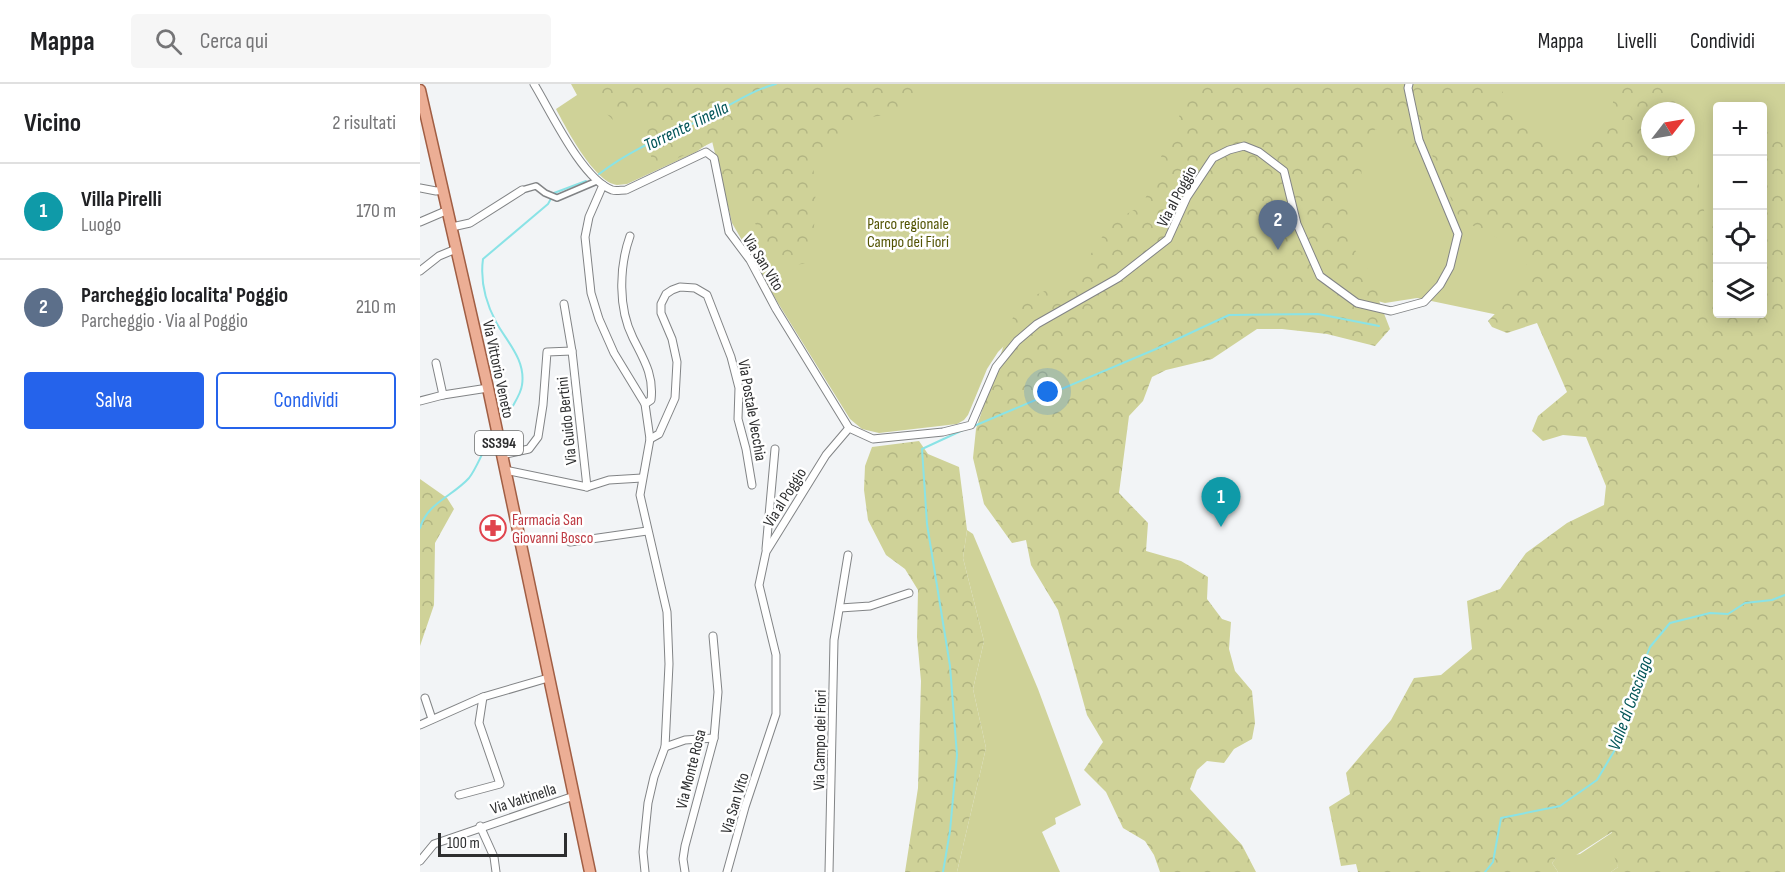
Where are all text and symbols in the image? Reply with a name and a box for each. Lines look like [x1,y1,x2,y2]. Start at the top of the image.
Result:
search box [131,14,551,68]
text: Mappa [30,25,95,58]
icon: search [152,25,185,58]
text: Cerca qui [200,28,268,55]
text: Mappa [1538,29,1584,54]
text: Livelli [1617,29,1657,54]
text: Condividi [1690,29,1755,54]
water label: Torrente Tinella [640,97,733,156]
north arrow [1641,102,1695,156]
map controls [1713,102,1767,318]
button: + [1713,102,1767,156]
text: Vicino [24,108,81,139]
text: 2 risultati [332,111,396,135]
button: − [1713,156,1767,210]
street label: Via al Poggio [1153,163,1201,230]
text: Villa Pirelli [81,186,162,213]
text: 1 [40,199,47,223]
text: 170 m [356,199,396,223]
pin: 2 [1258,200,1298,250]
button: locate [1713,210,1767,264]
text: Luogo [81,213,121,237]
park label: Parco regionale Campo dei Fiori [867,215,949,252]
street label: Via San Vito [738,231,787,294]
button: layers [1713,264,1767,318]
text: Parcheggio localita' Poggio [81,282,288,309]
text: 2 [39,295,48,319]
text: 210 m [356,295,396,319]
text: Parcheggio · Via al Poggio [81,309,248,333]
street label: Via Vittorio Veneto [478,319,517,420]
street label: Via Postale Vecchia [733,358,770,463]
button: Salva [24,372,204,429]
button: Condividi [216,372,396,429]
street label: Via Guido Bertini [553,376,582,466]
your location [1033,377,1062,406]
road number: SS394 [475,431,523,455]
street label: Via al Poggio [760,465,811,531]
pin: 1 [1202,478,1240,527]
place label: Farmacia San Giovanni Bosco [512,511,593,548]
pharmacy icon: Farmacia San Giovanni Bosco [478,513,508,543]
water label: Valle di Casciago [1604,653,1657,753]
street label: Via Campo dei Fiori [810,689,831,791]
street label: Via Monte Rosa [672,728,711,811]
street label: Via San Vito [717,771,754,836]
street label: Via Valtinella [488,780,559,819]
scale bar [438,830,567,858]
text: 100 m [447,834,480,853]

